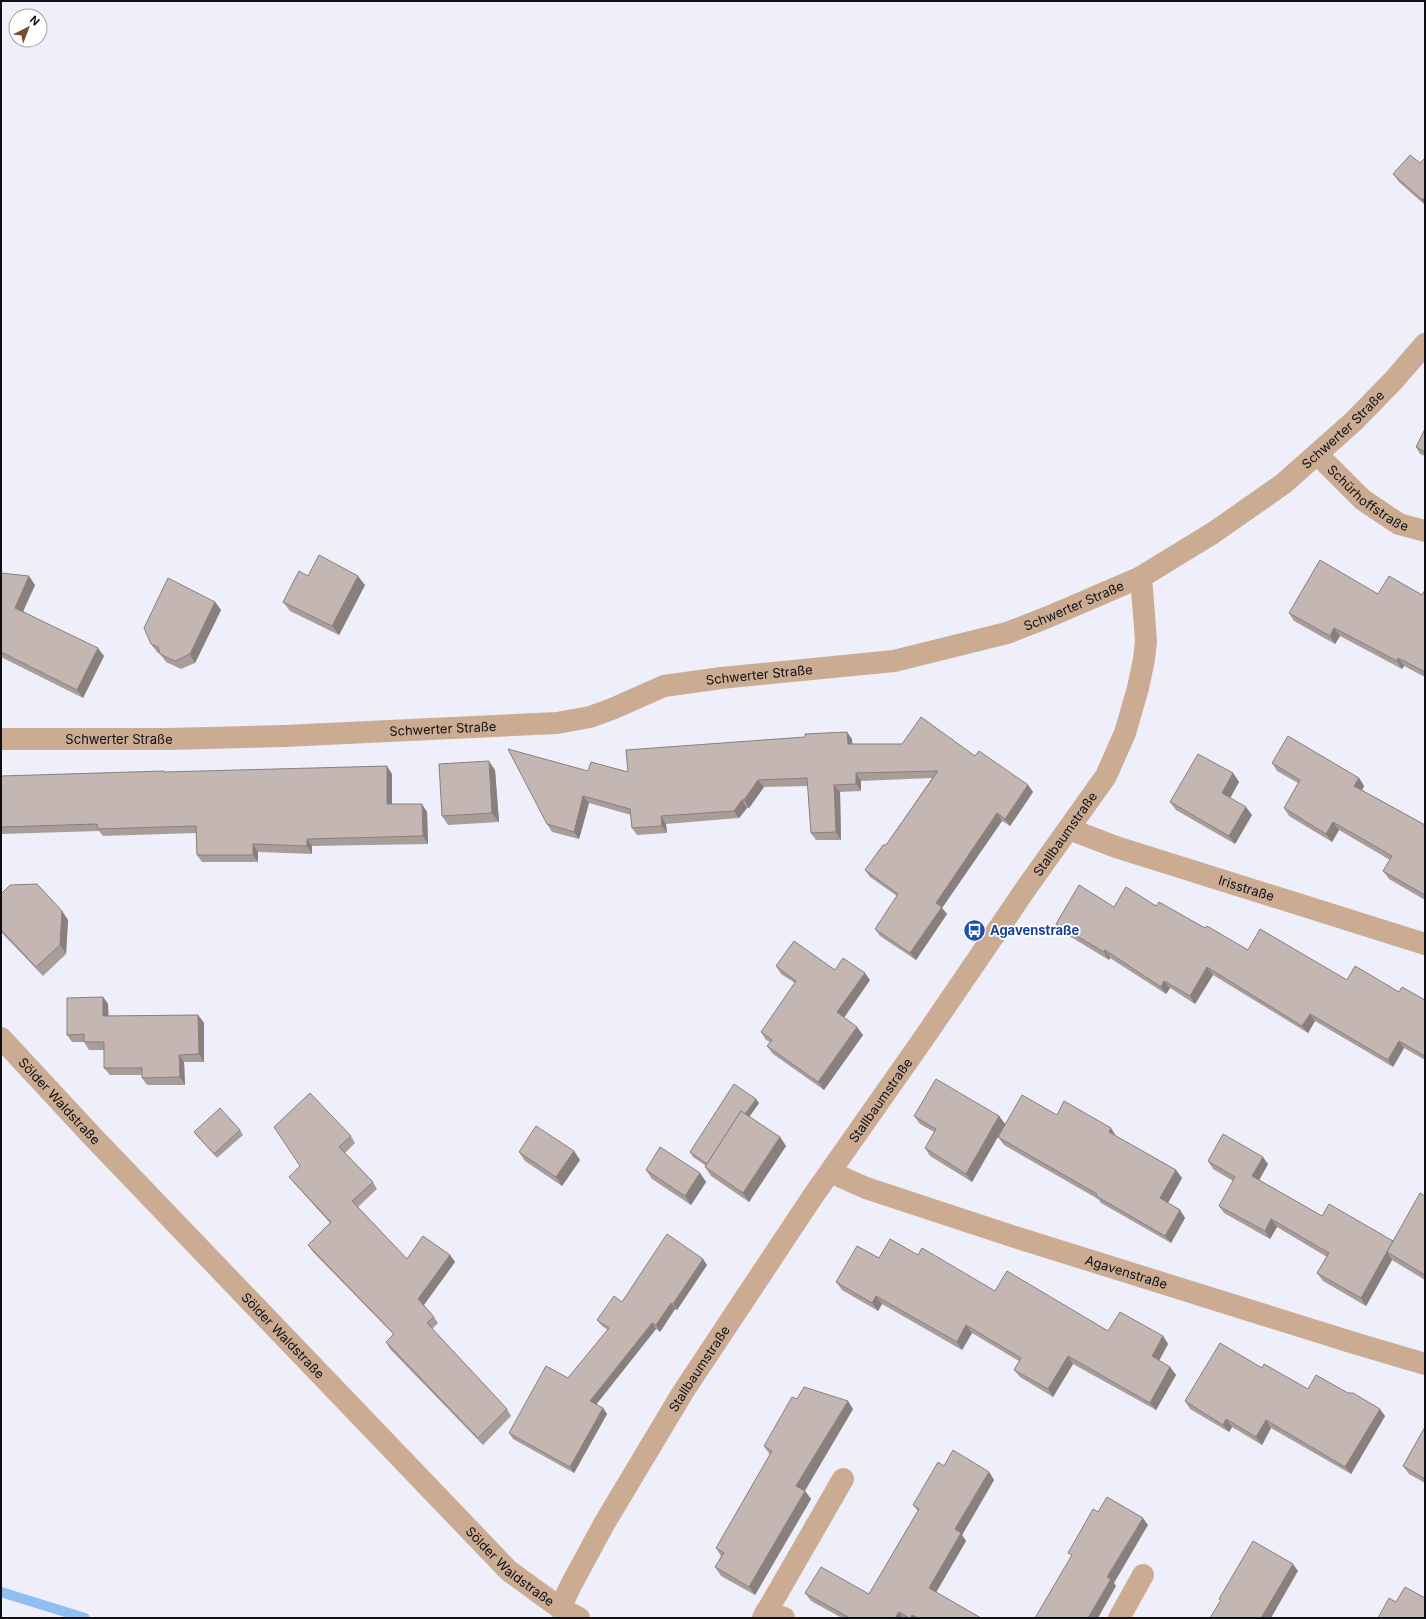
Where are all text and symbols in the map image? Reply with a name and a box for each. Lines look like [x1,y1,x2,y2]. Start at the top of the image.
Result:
north arrow [8,8,48,48]
text: N [27,13,42,29]
street label: Schwerter Straße [1298,387,1387,472]
street label: Schürhoffstraße [1324,461,1410,534]
street label: Schwerter Straße [1021,577,1126,634]
street label: Schwerter Straße [705,661,813,688]
street label: Schwerter Straße [389,718,497,739]
street label: Schwerter Straße [65,731,173,747]
street label: Stallbaumstraße [1029,789,1100,879]
street label: Irisstraße [1217,872,1276,904]
bus stop icon: Agavenstraße [961,917,987,943]
place label: Agavenstraße [990,922,1080,938]
street label: Sölder Waldstraße [15,1054,104,1148]
street label: Stallbaumstraße [845,1055,915,1146]
street label: Agavenstraße [1083,1252,1170,1292]
street label: Sölder Waldstraße [238,1289,328,1382]
street label: Stallbaumstraße [665,1322,733,1415]
street label: Sölder Waldstraße [463,1523,558,1609]

